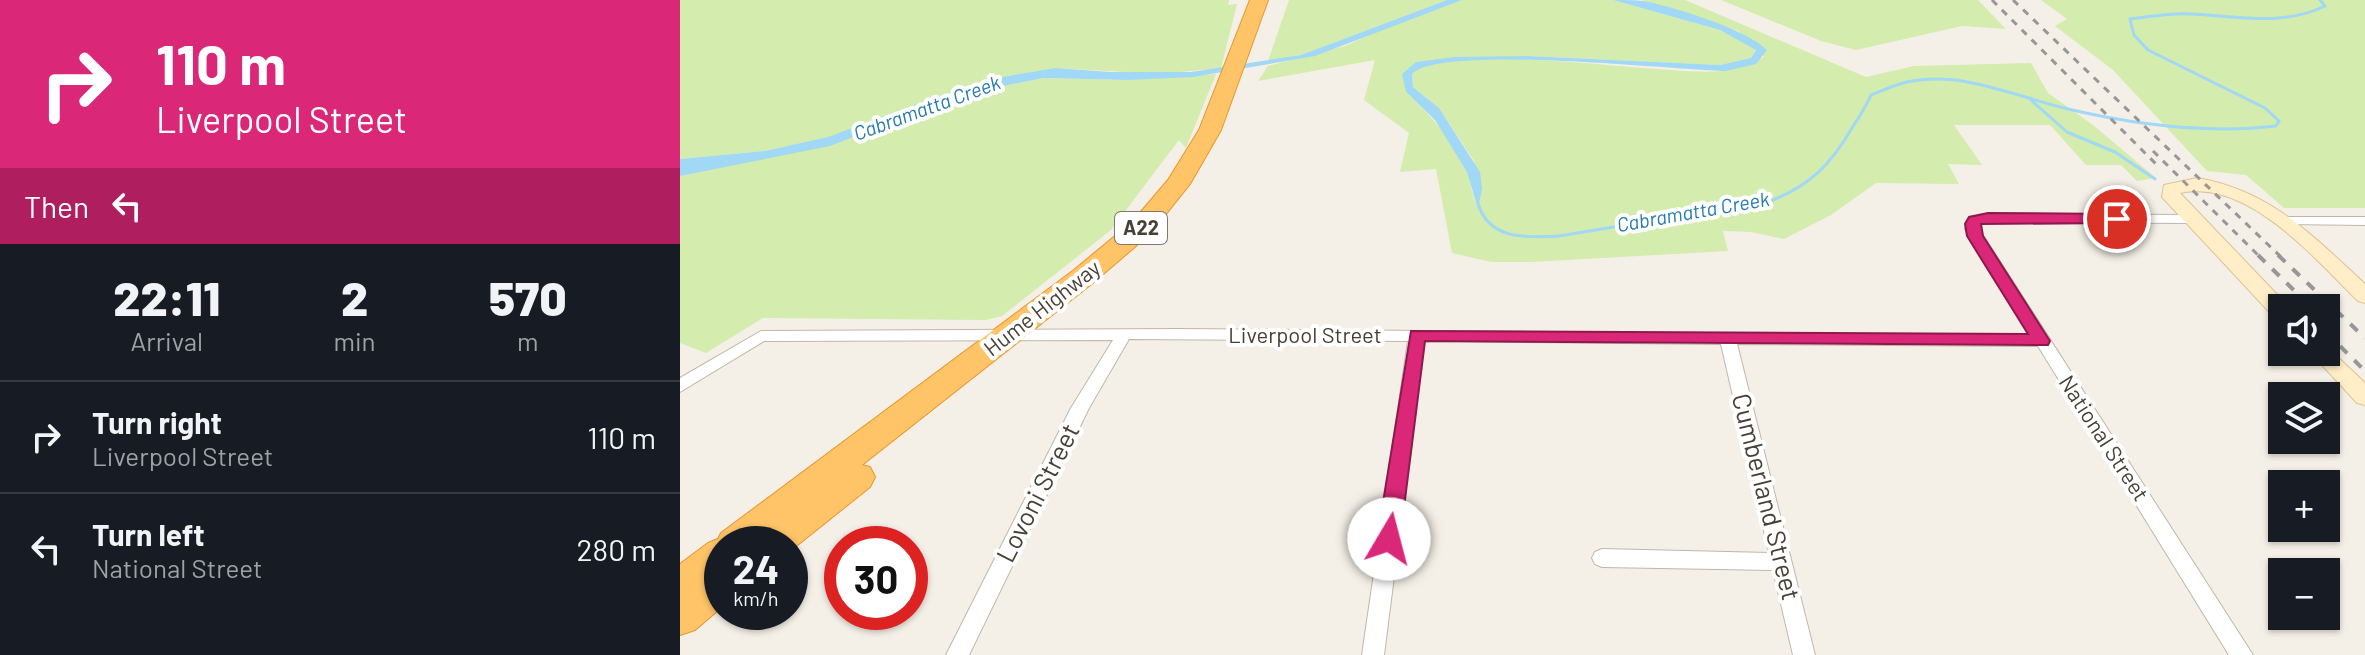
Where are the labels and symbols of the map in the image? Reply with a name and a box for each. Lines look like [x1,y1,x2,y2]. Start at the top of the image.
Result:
water label: Cabramatta Creek [850,69,1004,145]
pin [2083,185,2151,253]
water label: Cabramatta Creek [1615,186,1771,236]
road number: A22 [1115,212,1167,244]
street label: Hume Highway [978,254,1105,361]
street label: Liverpool Street [1228,321,1382,347]
street label: National Street [2055,370,2155,505]
street label: Cumberland Street [1727,390,1808,603]
street label: Lovoni Street [989,418,1085,567]
position arrow [1347,497,1431,581]
speed limit sign: 30 [824,526,928,630]

